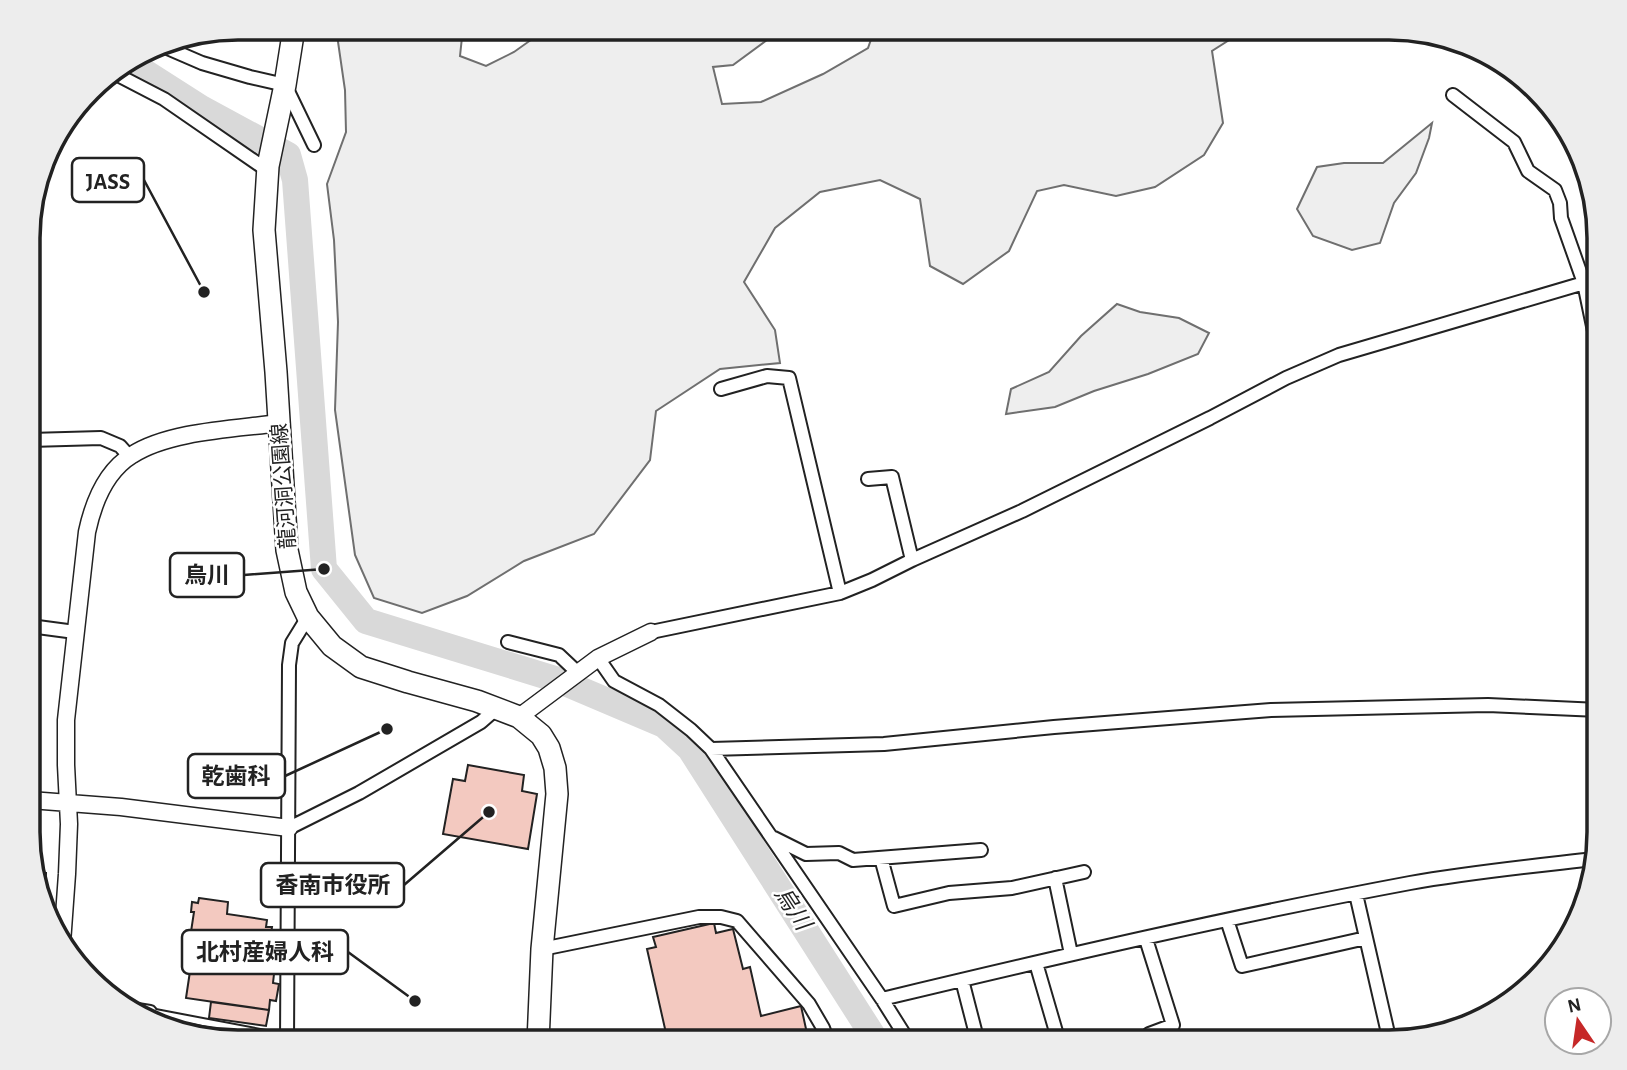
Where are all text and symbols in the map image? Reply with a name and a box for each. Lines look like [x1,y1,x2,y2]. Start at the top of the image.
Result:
callout: JASS [72,158,144,202]
text: JASS [86,171,130,194]
street label: 龍河洞公園線 [268,422,299,550]
callout: 烏川 [170,553,244,597]
text: 烏川 [184,563,230,588]
callout: 乾歯科 [188,754,285,798]
text: 乾歯科 [202,764,271,789]
callout: 香南市役所 [261,863,404,907]
text: 香南市役所 [276,873,391,898]
water label: 烏川 [770,882,817,937]
callout: 北村産婦人科 [182,930,348,974]
text: 北村産婦人科 [196,940,334,965]
north arrow [1543,986,1613,1056]
text: N [1566,995,1583,1017]

